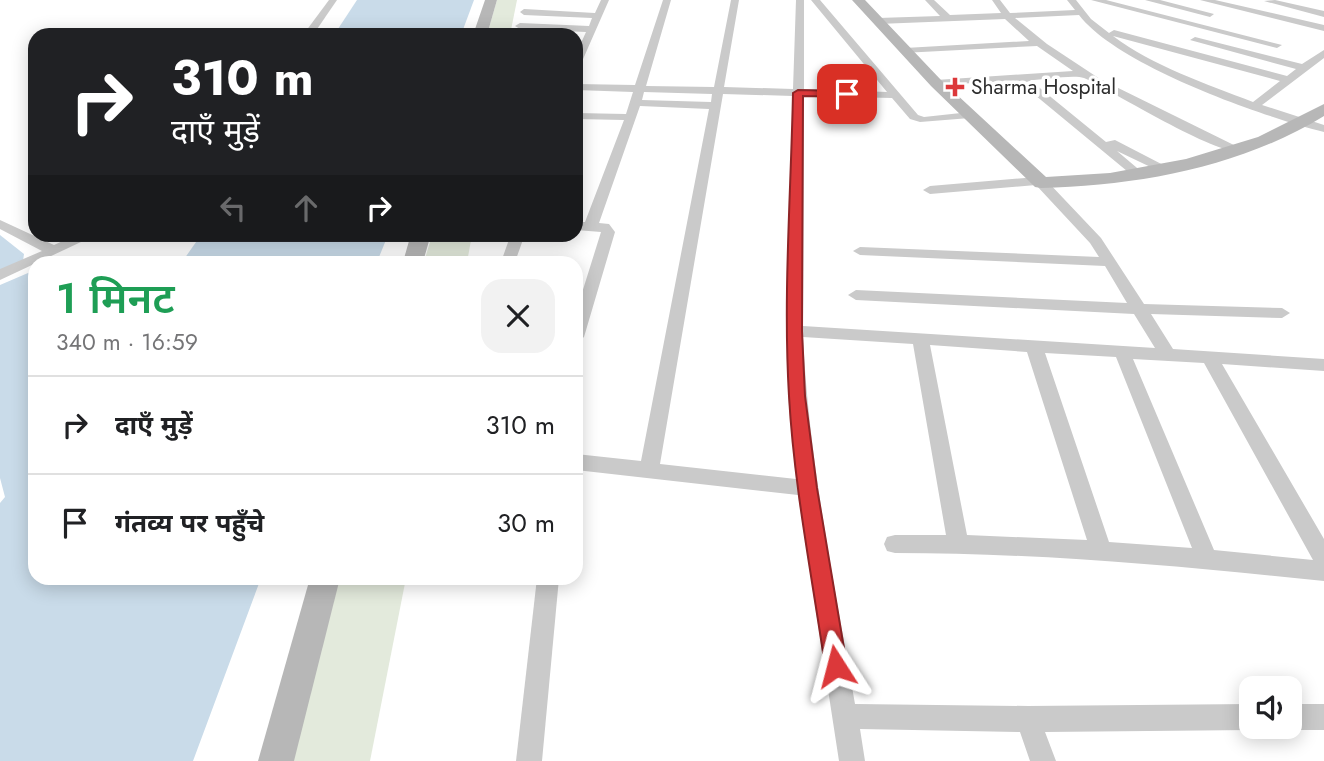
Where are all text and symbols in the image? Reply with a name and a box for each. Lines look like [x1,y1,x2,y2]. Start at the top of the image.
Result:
text: 310 m [171,43,314,113]
icon: right [56,56,147,147]
pin [817,64,877,124]
place label: Sharma Hospital [971,72,1116,102]
icon: arrive [828,75,866,113]
marker: Sharma Hospital [945,77,965,97]
text: दाएँ मुड़ें [171,108,260,154]
icon: left [214,189,252,227]
icon: ahead [287,189,325,227]
icon: right [360,189,398,227]
text: 1 मिनट [56,268,174,329]
button: close [481,279,555,353]
text: 340 m · 16:59 [56,325,198,359]
icon: right [56,406,94,444]
text: दाएँ मुड़ें [115,406,193,444]
text: 310 m [485,406,555,444]
icon: arrive [56,504,94,542]
text: गंतव्य पर पहुँचे [115,504,264,542]
text: 30 m [497,504,555,542]
position arrow [799,629,873,703]
map controls [1239,676,1302,739]
button: sound [1239,676,1302,739]

